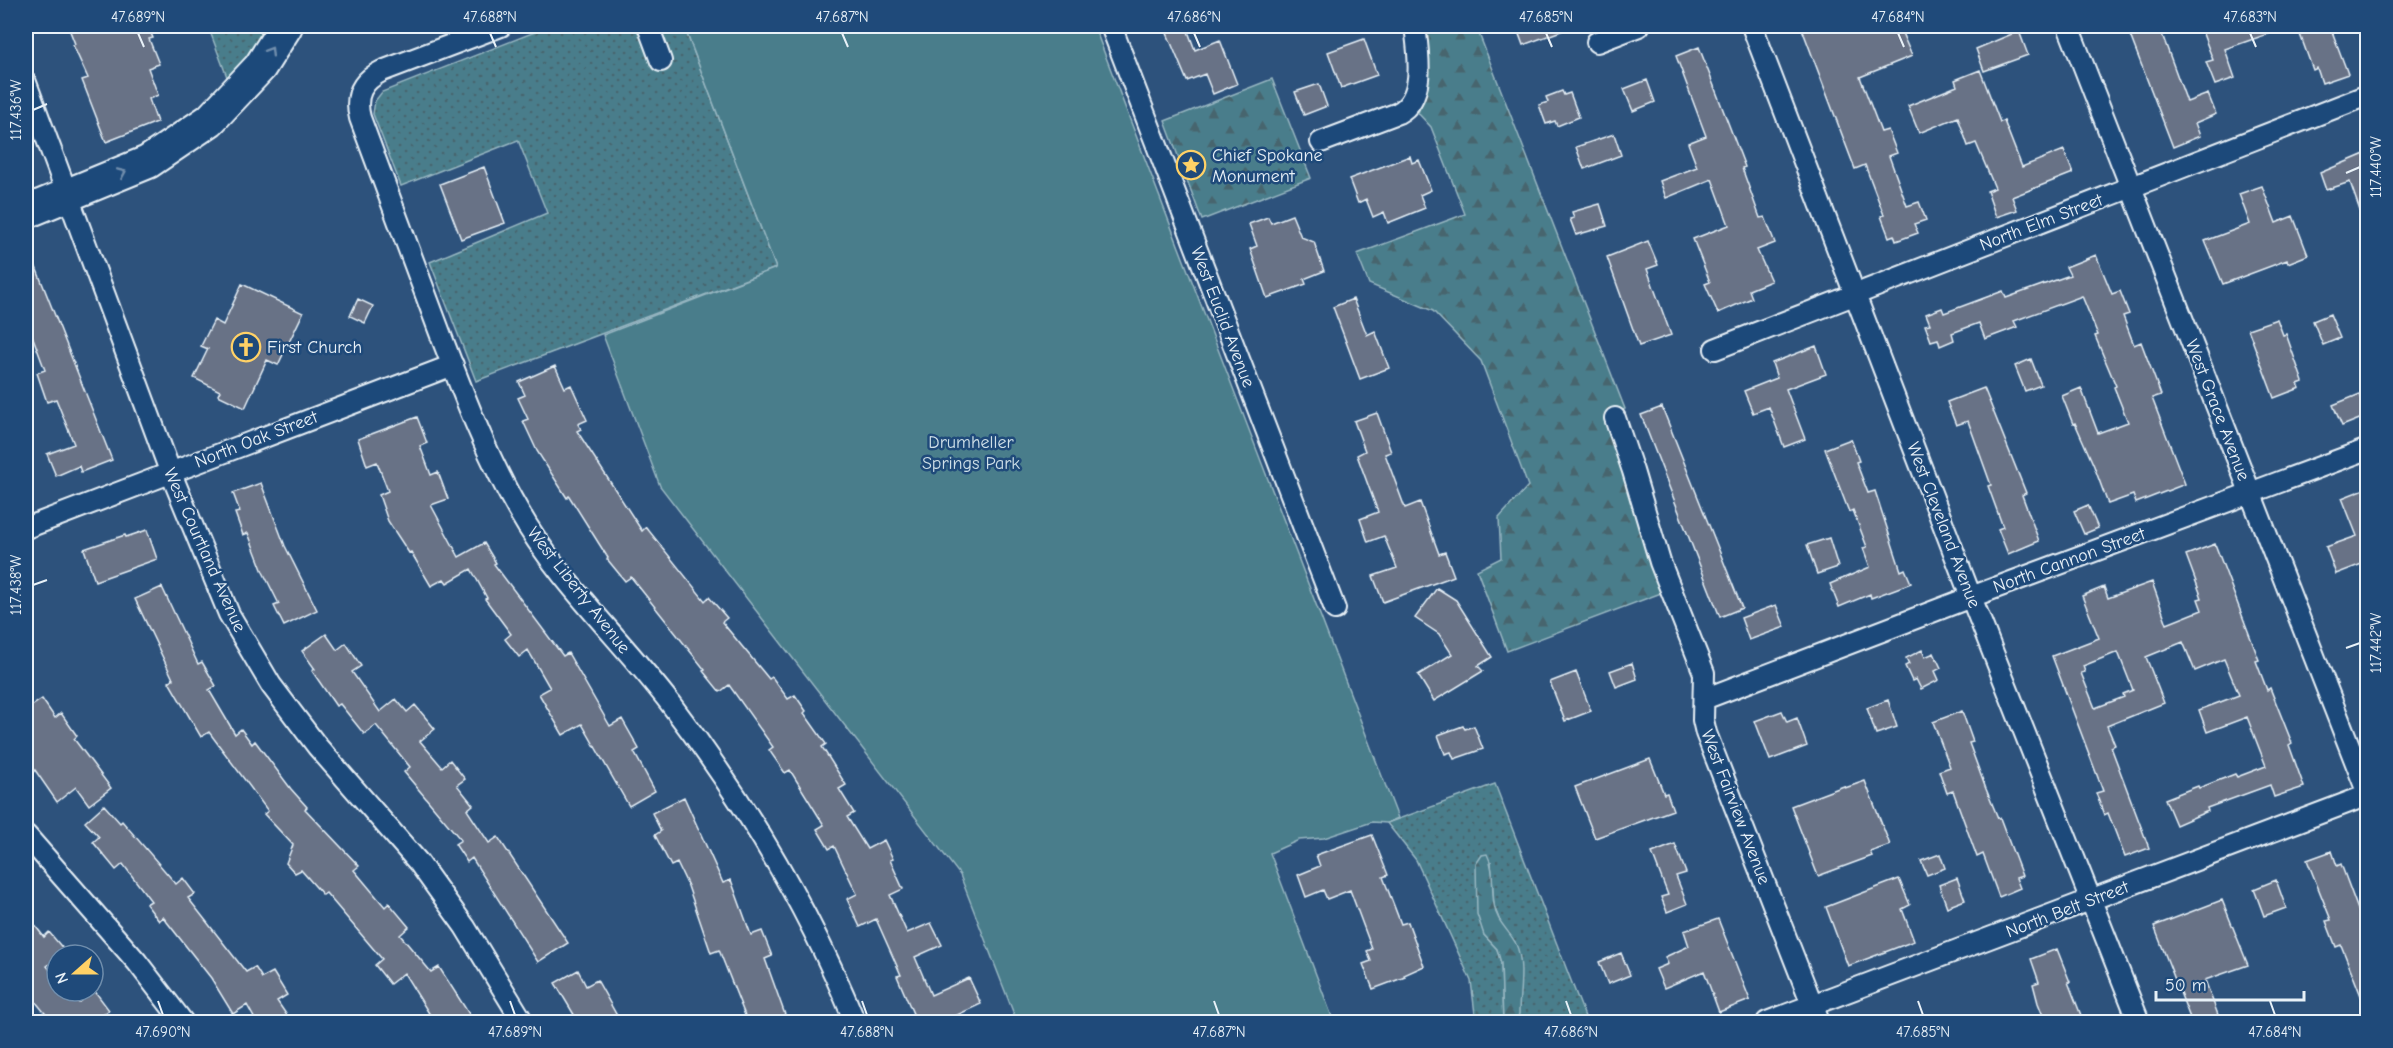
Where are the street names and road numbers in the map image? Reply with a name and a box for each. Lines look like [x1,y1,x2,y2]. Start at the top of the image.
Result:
street label: North Elm Street [1977,189,2106,256]
street label: West Euclid Avenue [1186,244,1259,391]
street label: West Grace Avenue [2181,337,2254,484]
street label: North Oak Street [192,406,321,473]
street label: West Cleveland Avenue [1902,439,1985,611]
street label: West Courtland Avenue [159,465,250,636]
street label: West Liberty Avenue [523,523,635,658]
street label: North Cannon Street [1990,523,2149,598]
street label: West Fairview Avenue [1696,727,1775,888]
street label: North Belt Street [2003,876,2132,943]

